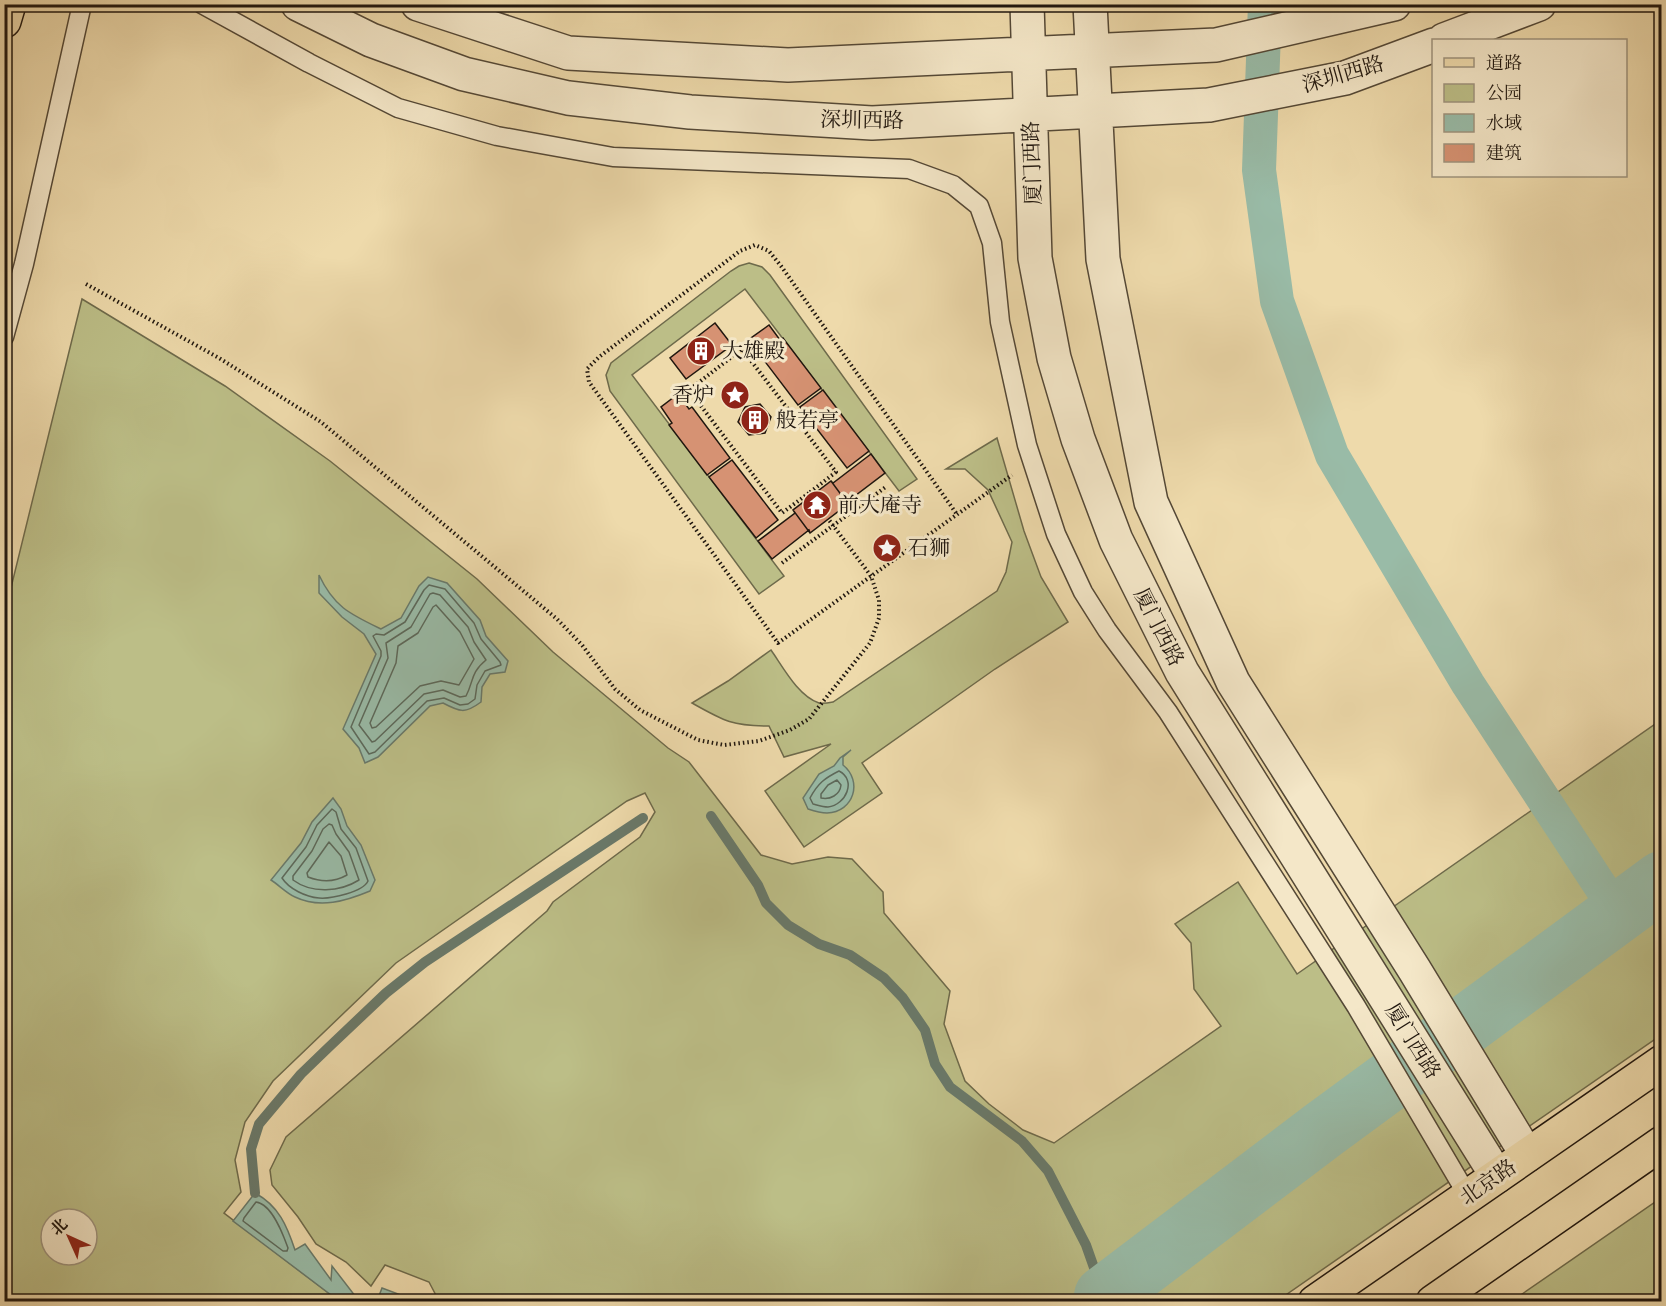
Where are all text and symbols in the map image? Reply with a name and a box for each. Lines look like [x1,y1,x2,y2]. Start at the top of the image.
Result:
legend [1432,39,1627,177]
street label: 深圳西路 [1299,50,1388,102]
text: 道路 [1486,52,1522,78]
text: 公园 [1486,82,1522,108]
street label: 深圳西路 [820,106,904,138]
text: 水域 [1486,112,1522,138]
street label: 厦门西路 [1018,120,1050,205]
text: 建筑 [1486,142,1522,168]
building icon: 大雄殿 [685,335,717,367]
place label: 大雄殿 [722,338,785,368]
place icon: 香炉 [719,379,751,411]
place label: 香炉 [672,382,714,412]
building icon: 般若亭 [739,404,771,436]
place label: 般若亭 [776,407,839,437]
temple icon: 前大庵寺 [801,489,833,521]
place label: 前大庵寺 [838,492,922,522]
place icon: 石狮 [871,532,903,564]
place label: 石狮 [908,535,950,565]
street label: 厦门西路 [1125,584,1190,672]
street label: 厦门西路 [1376,998,1446,1086]
street label: 北京路 [1455,1153,1524,1214]
north arrow [39,1207,99,1267]
text: 北 [46,1214,74,1242]

